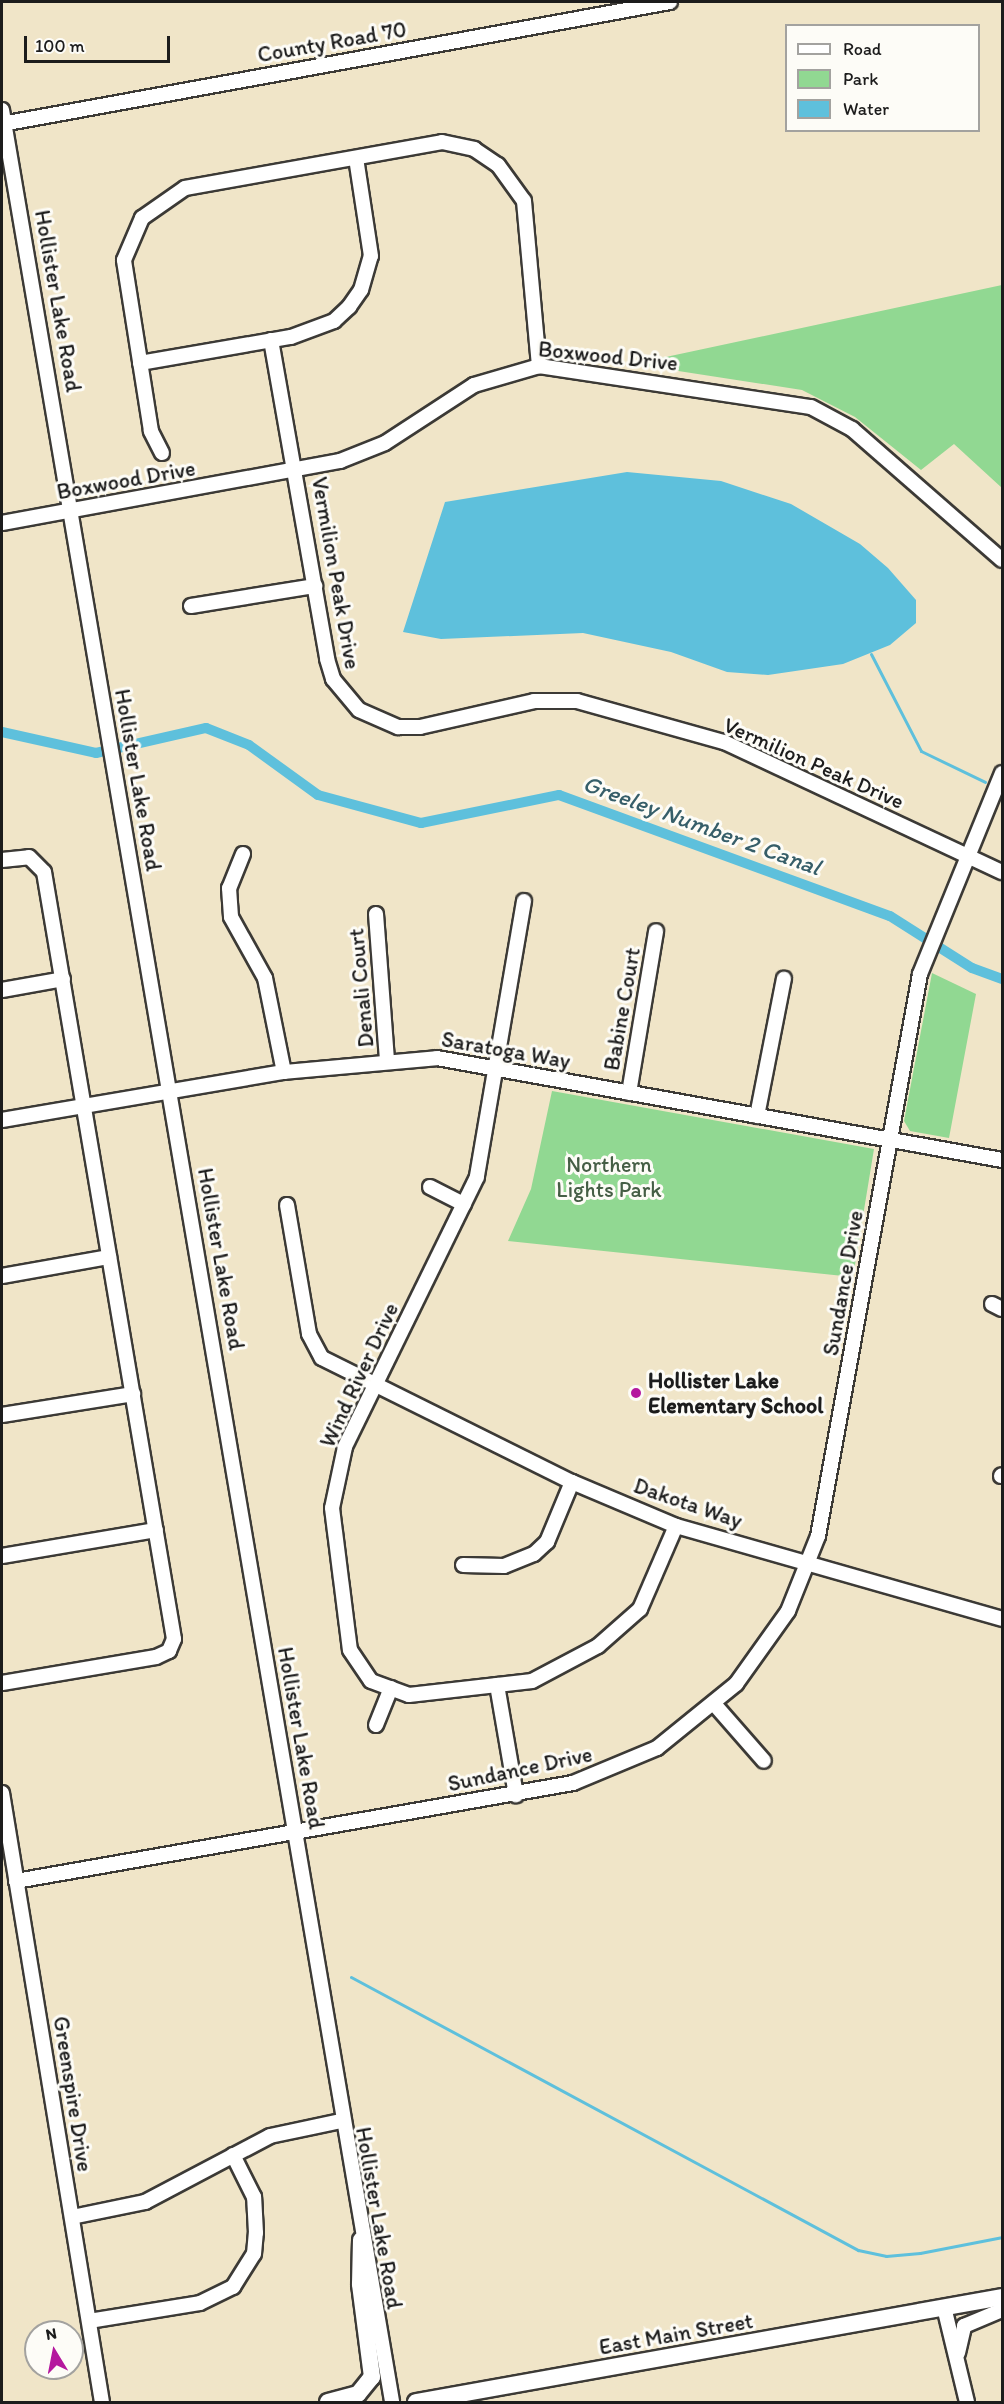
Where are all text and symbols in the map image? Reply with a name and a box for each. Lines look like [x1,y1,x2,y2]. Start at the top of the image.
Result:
street label: County Road 70 [256,16,408,68]
scale bar [27,24,172,62]
legend [785,24,980,132]
text: 100 m [35,35,85,57]
text: Road [843,38,882,60]
text: Park [843,68,878,90]
text: Water [843,98,889,120]
street label: Hollister Lake Road [29,208,87,394]
street label: Boxwood Drive [537,336,679,376]
street label: Boxwood Drive [55,455,197,505]
street label: Vermilion Peak Drive [306,475,366,671]
street label: Hollister Lake Road [109,687,167,873]
street label: Vermilion Peak Drive [720,711,908,815]
water label: Greeley Number 2 Canal [579,769,825,881]
street label: Denali Court [343,927,379,1049]
street label: Babine Court [598,945,646,1073]
street label: Saratoga Way [440,1026,572,1074]
park label: Northern Lights Park [556,1151,662,1202]
street label: Hollister Lake Road [192,1166,250,1352]
street label: Sundance Drive [817,1208,869,1358]
street label: Wind River Drive [314,1299,404,1451]
place label: Hollister Lake Elementary School [648,1367,823,1418]
marker: Hollister Lake Elementary School [629,1386,643,1400]
street label: Dakota Way [630,1472,746,1534]
street label: Hollister Lake Road [272,1645,330,1831]
street label: Sundance Drive [445,1741,595,1797]
street label: Greenspire Drive [48,2014,98,2174]
street label: Hollister Lake Road [350,2125,408,2311]
street label: East Main Street [597,2307,755,2361]
north arrow [24,2320,84,2380]
text: N [44,2323,58,2344]

